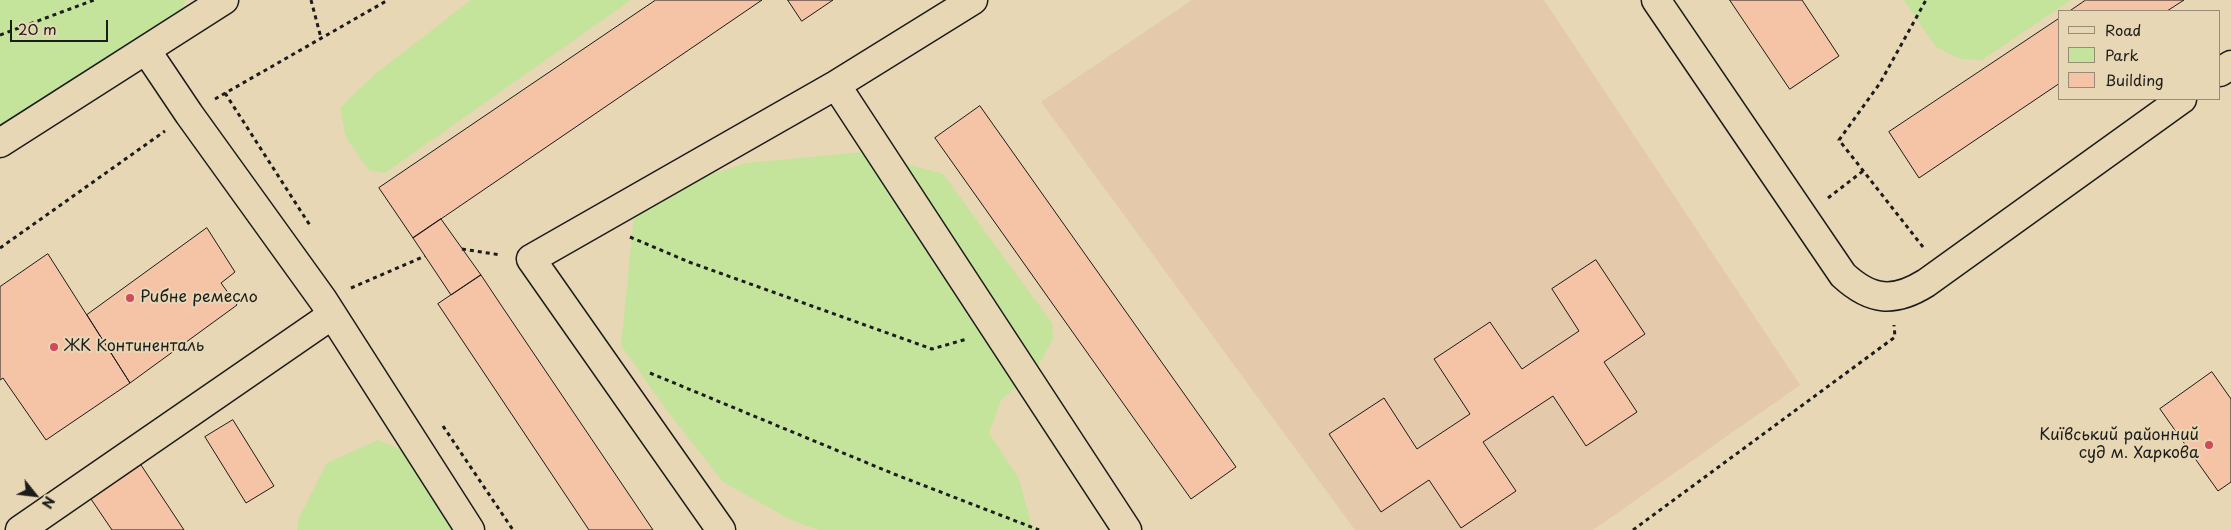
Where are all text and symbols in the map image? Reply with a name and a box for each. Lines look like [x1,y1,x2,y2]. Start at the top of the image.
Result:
scale bar [12,10,110,42]
legend [2058,10,2221,100]
text: 20 m [18,17,57,40]
text: Road [2105,18,2141,41]
text: Park [2105,43,2139,66]
text: Building [2105,68,2164,91]
place label: Рибне ремесло [140,288,258,308]
marker: Рибне ремесло [124,292,136,304]
place label: ЖК Континенталь [64,337,204,357]
marker: ЖК Континенталь [48,341,60,353]
place label: Київський районний суд м. Харкова [2039,426,2199,464]
marker: Київський районний суд м. Харкова [2203,439,2215,451]
north arrow [10,470,60,520]
text: N [37,493,60,512]

